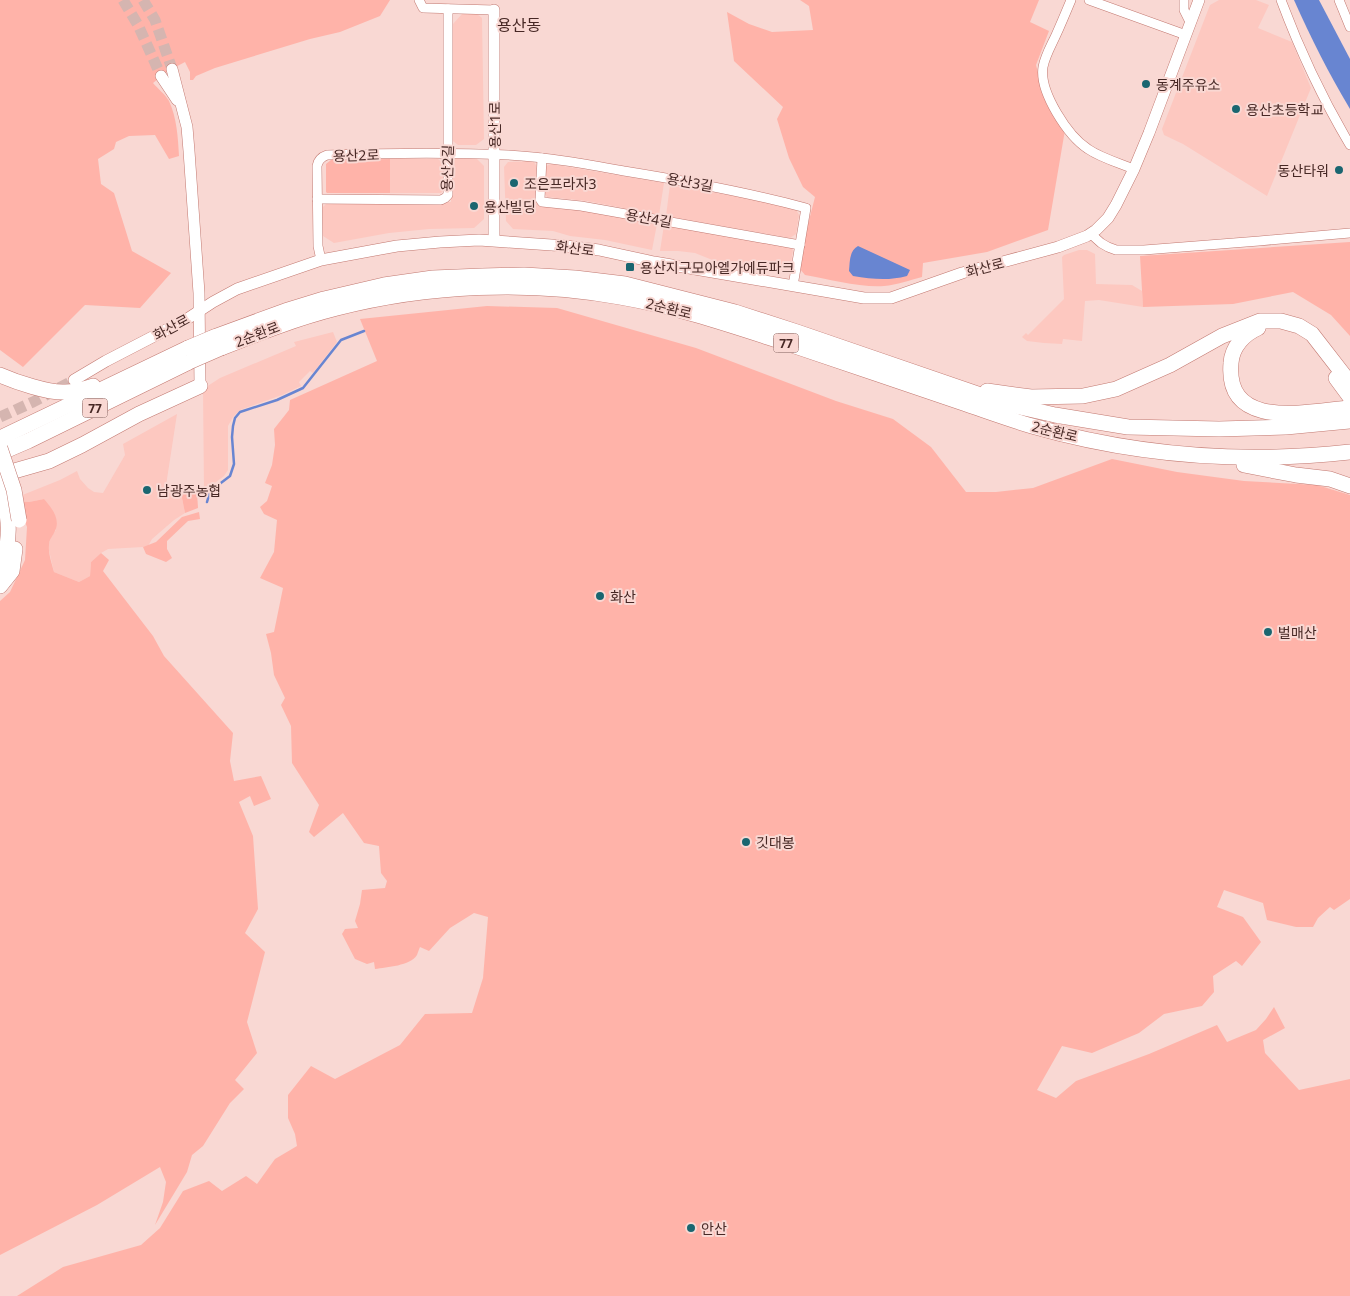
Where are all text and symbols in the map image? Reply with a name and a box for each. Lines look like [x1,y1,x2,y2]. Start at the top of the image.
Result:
district label: 용산동 [497,14,541,36]
place label: 동계주유소 [1156,75,1221,94]
marker: 동계주유소 [1140,78,1152,90]
place label: 용산초등학교 [1246,100,1323,119]
street label: 용산1로 [485,102,504,148]
marker: 용산초등학교 [1230,103,1242,115]
street label: 용산2길 [437,144,457,192]
street label: 용산2로 [332,145,380,165]
place label: 동산타워 [1277,161,1329,180]
marker: 동산타워 [1333,164,1345,176]
street label: 용산3길 [665,169,715,195]
place label: 조은프라자3 [524,174,596,193]
marker: 조은프라자3 [508,177,520,189]
place label: 용산빌딩 [484,197,536,216]
marker: 용산빌딩 [468,200,480,212]
street label: 용산4길 [624,205,674,231]
street label: 화산로 [555,236,595,260]
street label: 화산로 [964,253,1006,281]
place label: 용산지구모아엘가에듀파크 [640,258,795,277]
marker: 용산지구모아엘가에듀파크 [624,261,636,273]
street label: 2순환로 [644,293,694,323]
street label: 화산로 [149,309,193,344]
street label: 2순환로 [232,317,282,351]
road number: 77 [774,333,798,352]
road number: 77 [82,398,108,418]
street label: 2순환로 [1030,416,1080,446]
place label: 남광주농협 [157,481,221,500]
marker: 남광주농협 [141,484,153,496]
place label: 화산 [610,587,636,606]
marker: 화산 [594,590,606,602]
place label: 벌매산 [1278,623,1317,642]
marker: 벌매산 [1262,626,1274,638]
place label: 깃대봉 [756,833,795,852]
marker: 깃대봉 [740,836,752,848]
place label: 안산 [701,1219,727,1238]
marker: 안산 [685,1222,697,1234]

